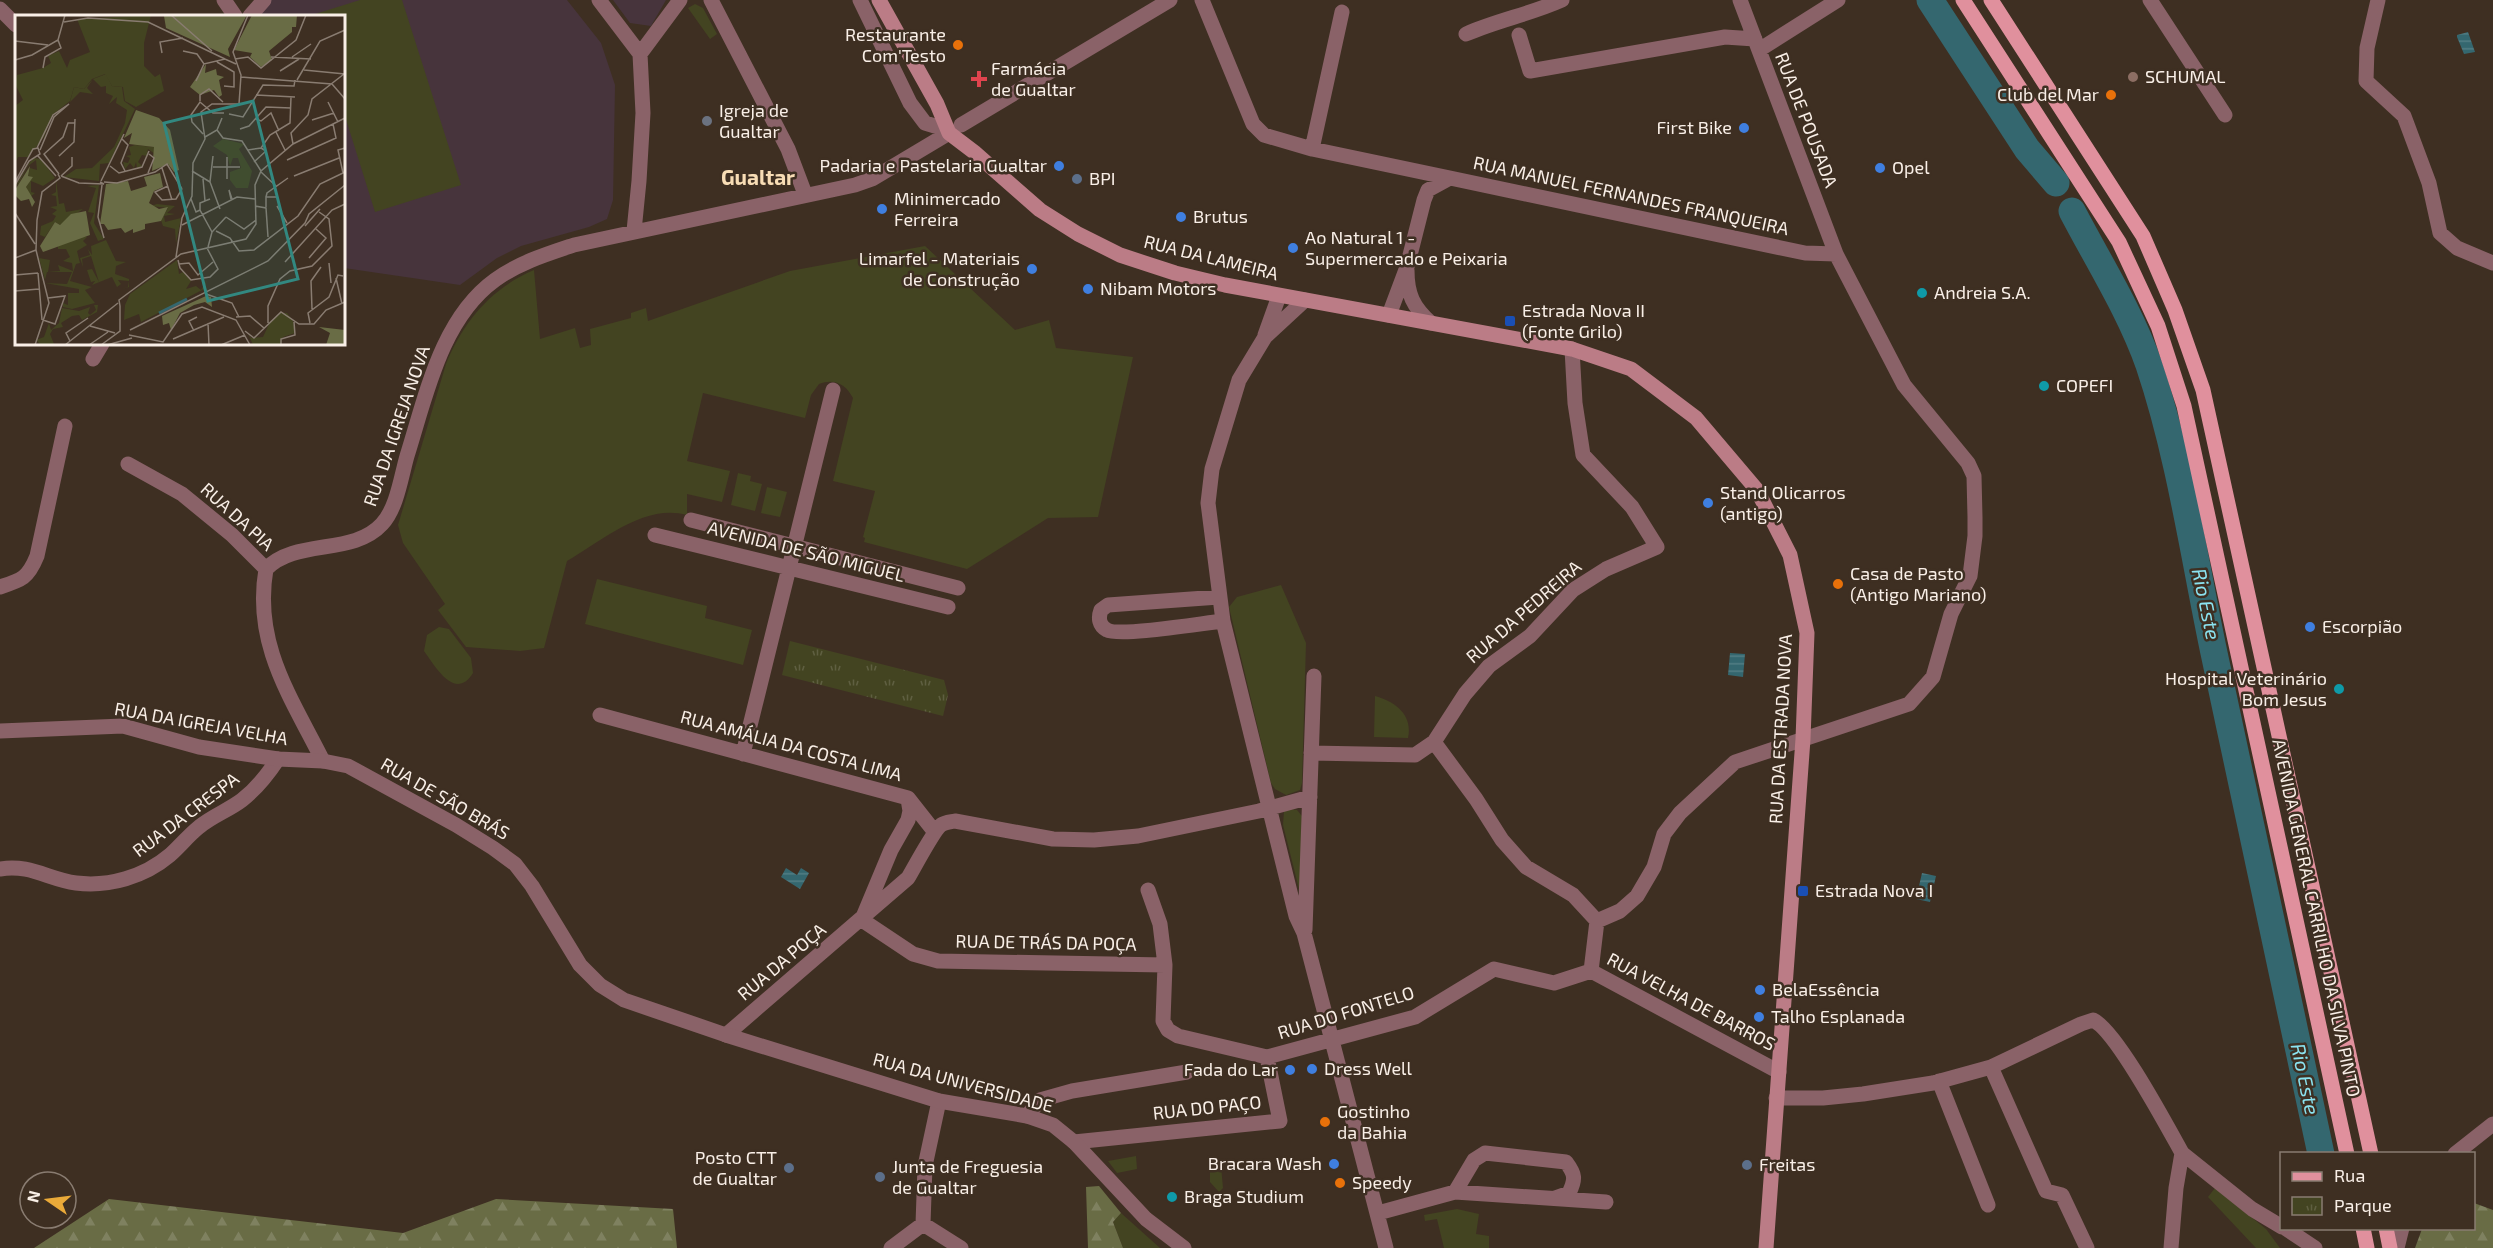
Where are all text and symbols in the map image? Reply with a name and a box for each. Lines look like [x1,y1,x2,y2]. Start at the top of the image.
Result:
inset map [15,15,345,345]
place label: Restaurante Com'Testo [845,23,946,66]
marker: Restaurante Com'Testo [951,38,965,52]
street label: RUA DE POUSADA [1771,49,1843,191]
place label: Farmácia de Gualtar [991,57,1076,100]
place label: SCHUMAL [2145,65,2226,87]
marker: SCHUMAL [2126,70,2140,84]
marker: Farmácia de Gualtar [972,72,986,86]
place label: Club del Mar [1997,83,2099,105]
marker: Club del Mar [2104,88,2118,102]
place label: Igreja de Gualtar [719,99,789,142]
marker: Igreja de Gualtar [700,114,714,128]
place label: First Bike [1656,116,1732,138]
marker: First Bike [1737,121,1751,135]
street label: RUA MANUEL FERNANDES FRANQUEIRA [1471,151,1792,239]
place label: Padaria e Pastelaria Gualtar [820,154,1047,176]
place label: Opel [1892,156,1930,178]
marker: Padaria e Pastelaria Gualtar [1052,159,1066,173]
marker: Opel [1873,161,1887,175]
district label: Gualtar [721,164,795,189]
place label: BPI [1089,167,1116,189]
marker: BPI [1070,172,1084,186]
place label: Minimercado Ferreira [894,187,1001,230]
marker: Minimercado Ferreira [875,202,889,216]
place label: Brutus [1193,205,1248,227]
marker: Brutus [1174,210,1188,224]
place label: Ao Natural 1 - Supermercado e Peixaria [1305,226,1508,269]
street label: RUA DA LAMEIRA [1142,230,1282,285]
marker: Ao Natural 1 - Supermercado e Peixaria [1286,241,1300,255]
place label: Limarfel - Materiais de Construção [859,247,1020,291]
marker: Limarfel - Materiais de Construção [1025,262,1039,276]
place label: Nibam Motors [1100,277,1217,299]
place label: Andreia S.A. [1934,281,2031,303]
marker: Nibam Motors [1081,282,1095,296]
marker: Andreia S.A. [1915,286,1929,300]
place label: Estrada Nova II (Fonte Grilo) [1522,299,1645,342]
marker: Estrada Nova II (Fonte Grilo) [1503,314,1517,328]
street label: RUA DA IGREJA NOVA [358,342,434,509]
place label: COPEFI [2056,374,2113,396]
marker: COPEFI [2037,379,2051,393]
street label: RUA DA PIA [196,478,279,555]
place label: Stand Olicarros (antigo) [1720,481,1846,524]
marker: Stand Olicarros (antigo) [1701,496,1715,510]
street label: AVENIDA DE SÃO MIGUEL [706,516,907,586]
street label: RUA DA PEDREIRA [1461,555,1586,667]
place label: Casa de Pasto (Antigo Mariano) [1850,562,1987,605]
water label: Rio Este [2188,566,2226,642]
marker: Casa de Pasto (Antigo Mariano) [1831,577,1845,591]
place label: Escorpião [2322,615,2402,637]
marker: Escorpião [2303,620,2317,634]
street label: RUA DA ESTRADA NOVA [1764,633,1796,825]
place label: Hospital Veterinário Bom Jesus [2165,667,2327,710]
marker: Hospital Veterinário Bom Jesus [2332,682,2346,696]
street label: RUA DA IGREJA VELHA [113,697,290,749]
street label: RUA AMÁLIA DA COSTA LIMA [678,705,905,785]
street label: AVENIDA GENERAL CARRILHO DA SILVA PINTO [2268,737,2366,1099]
street label: RUA DE SÃO BRÁS [377,752,514,844]
street label: RUA DA CRESPA [128,767,243,861]
place label: Estrada Nova I [1815,879,1933,901]
marker: Estrada Nova I [1796,884,1810,898]
street label: RUA DA POÇA [733,917,831,1005]
street label: RUA DE TRÁS DA POÇA [955,929,1138,956]
street label: RUA VELHA DE BARROS [1604,947,1779,1055]
place label: BelaEssência [1772,978,1880,1000]
street label: RUA DO FONTELO [1275,981,1417,1043]
marker: BelaEssência [1753,983,1767,997]
place label: Talho Esplanada [1771,1005,1905,1027]
marker: Talho Esplanada [1752,1010,1766,1024]
water label: Rio Este [2287,1041,2325,1117]
street label: RUA DA UNIVERSIDADE [871,1047,1056,1117]
place label: Dress Well [1324,1057,1412,1079]
place label: Fada do Lar [1184,1058,1278,1080]
marker: Dress Well [1305,1062,1319,1076]
marker: Fada do Lar [1283,1063,1297,1077]
street label: RUA DO PAÇO [1152,1090,1262,1125]
place label: Gostinho da Bahia [1337,1100,1410,1143]
marker: Gostinho da Bahia [1318,1115,1332,1129]
place label: Posto CTT de Gualtar [692,1146,778,1189]
place label: Bracara Wash [1208,1152,1322,1174]
legend [2280,1152,2475,1230]
place label: Freitas [1759,1153,1815,1175]
place label: Junta de Freguesia de Gualtar [892,1155,1043,1198]
marker: Bracara Wash [1327,1157,1341,1171]
marker: Freitas [1740,1158,1754,1172]
marker: Posto CTT de Gualtar [782,1161,796,1175]
text: Rua [2334,1164,2365,1186]
north arrow [18,1170,78,1230]
marker: Junta de Freguesia de Gualtar [873,1170,887,1184]
place label: Speedy [1352,1171,1412,1193]
marker: Speedy [1333,1176,1347,1190]
place label: Braga Studium [1184,1185,1304,1207]
text: N [22,1188,44,1204]
marker: Braga Studium [1165,1190,1179,1204]
text: Parque [2334,1194,2392,1216]

